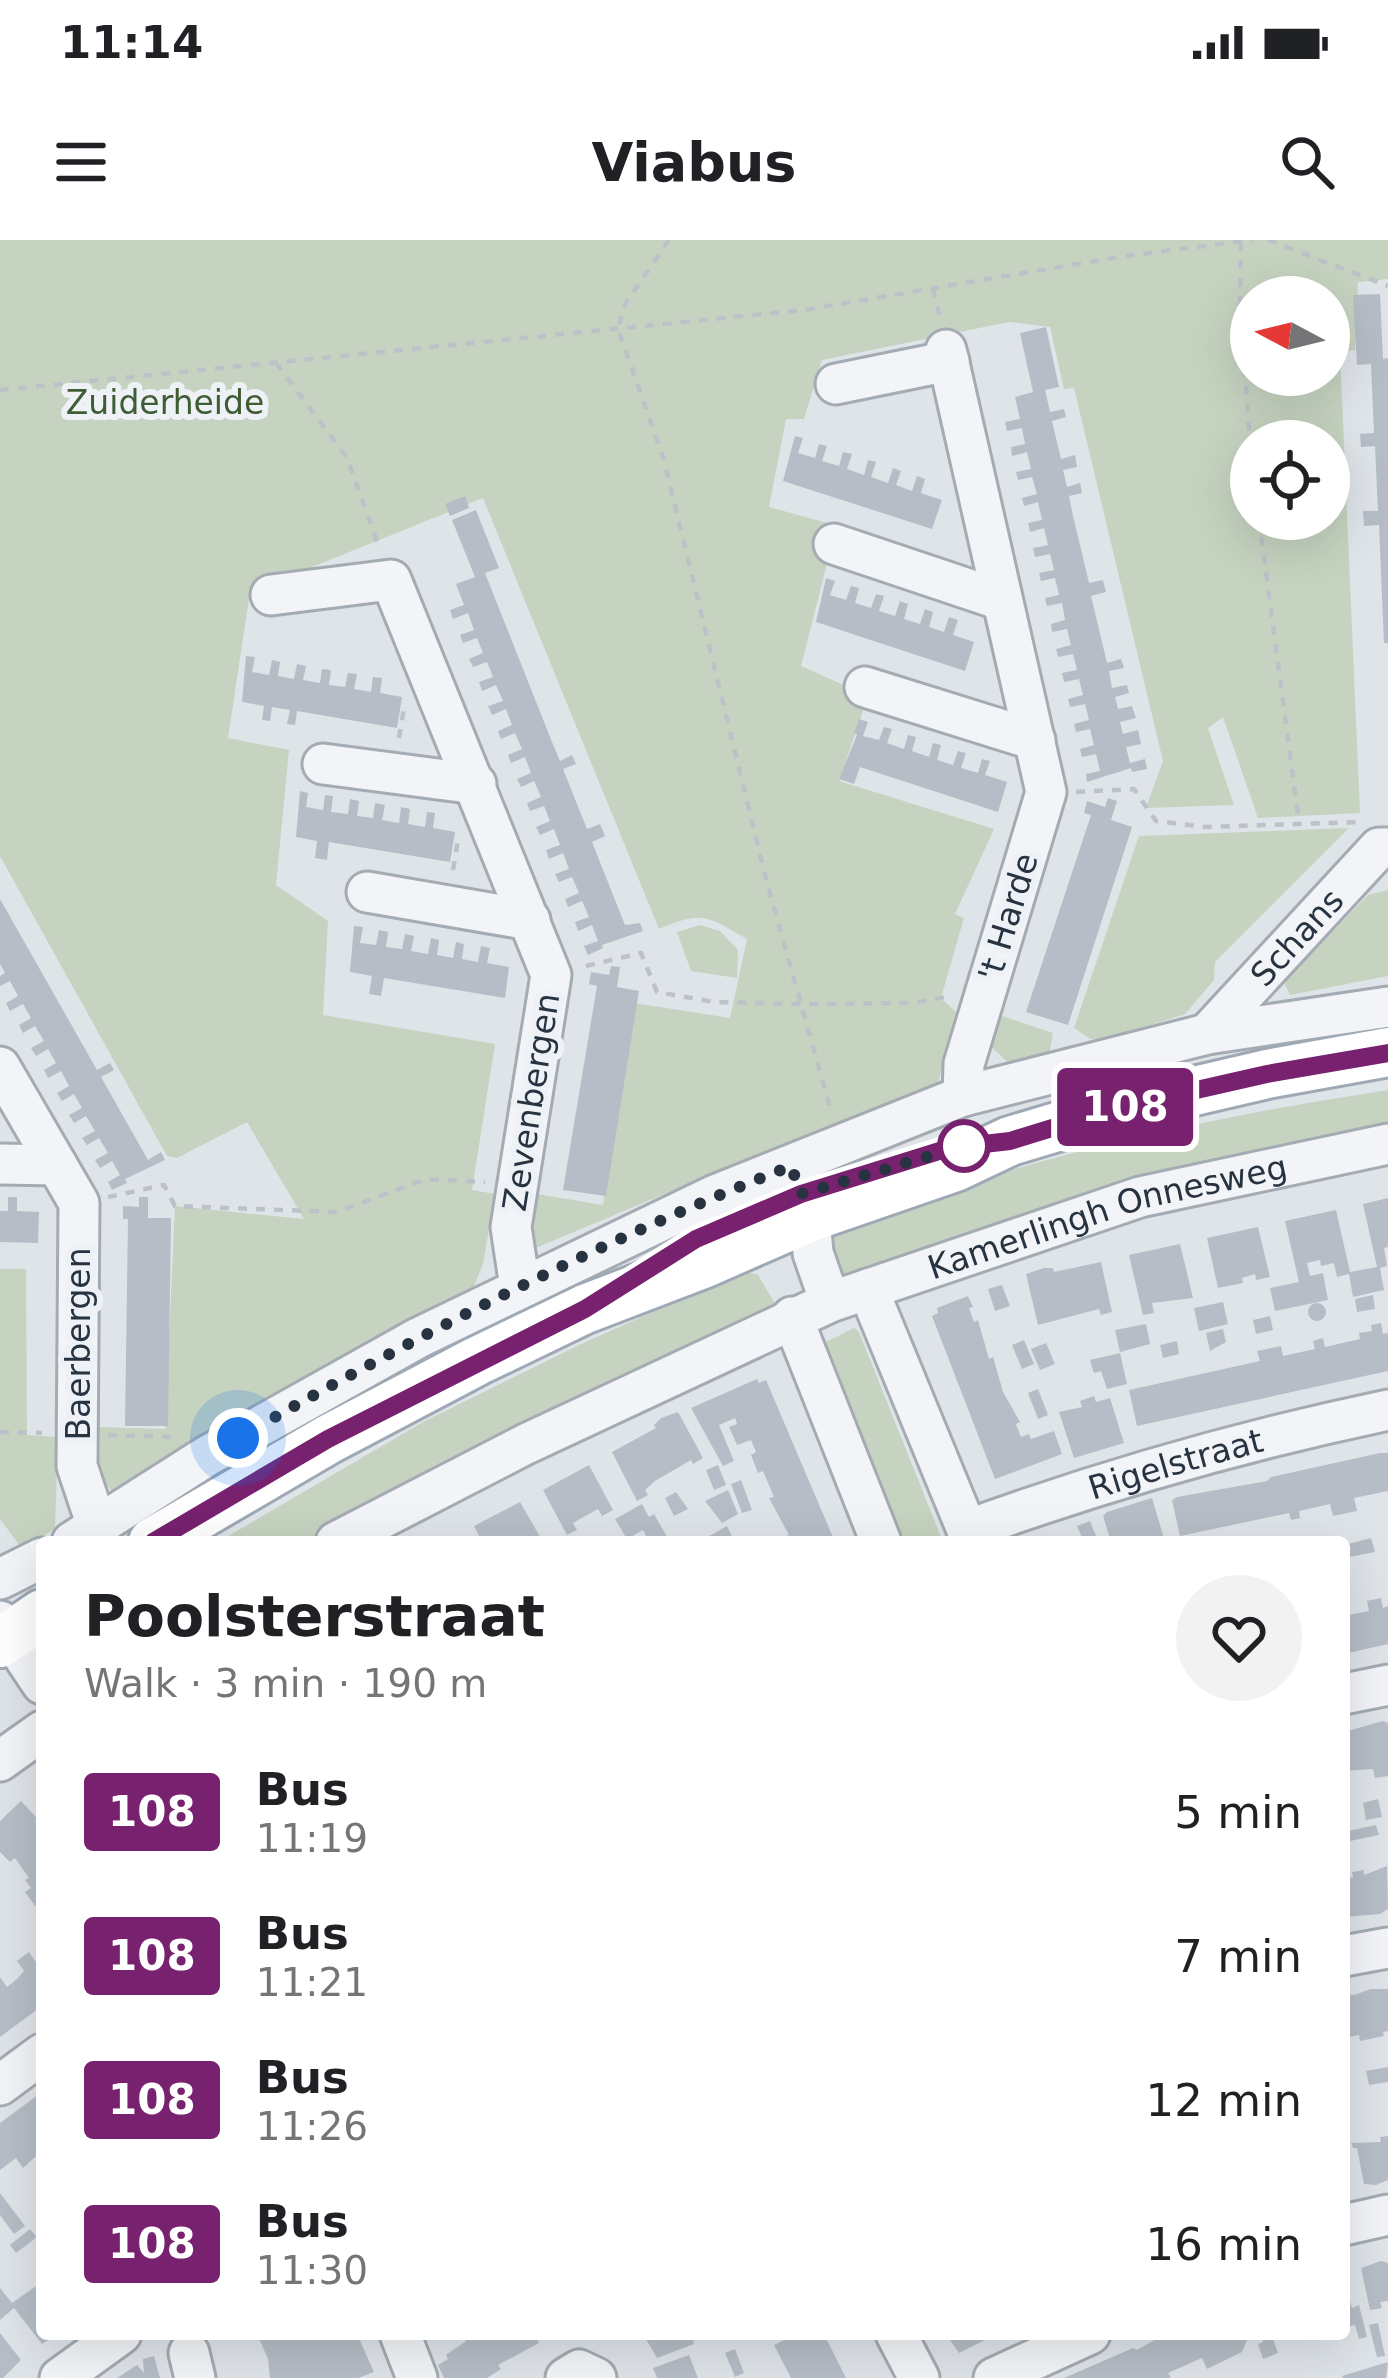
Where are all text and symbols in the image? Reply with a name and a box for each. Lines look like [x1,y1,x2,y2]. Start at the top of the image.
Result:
text: 11:14 [60,16,203,69]
icon: menu [48,129,114,195]
icon: search [1274,129,1340,195]
text: Viabus [591,131,797,194]
north arrow [1230,276,1350,396]
map controls [1230,276,1350,540]
park label: Zuiderheide [66,383,264,422]
button: locate [1230,420,1350,540]
street label: 't Harde [970,848,1046,986]
street label: Schans [1242,880,1351,994]
street label: Zevenbergen [495,990,567,1214]
line badge: 108 [1056,1068,1194,1146]
text: 108 [1081,1082,1169,1131]
unlabelled marker [939,1121,989,1171]
street label: Kamerlingh Onnesweg [923,1147,1290,1287]
street label: Baerbergen [59,1247,98,1441]
your location [208,1408,268,1468]
street label: Rigelstraat [1083,1420,1267,1507]
button: heart [1176,1575,1302,1701]
text: Poolsterstraat [84,1583,545,1649]
text: Walk · 3 min · 190 m [84,1661,487,1706]
text: Bus [256,1763,349,1816]
text: 5 min [1174,1786,1302,1839]
text: 108 [108,1787,196,1836]
text: 11:19 [256,1816,368,1861]
text: Bus [256,1907,349,1960]
text: 7 min [1174,1930,1302,1983]
text: 108 [108,1931,196,1980]
text: 11:21 [256,1960,368,2005]
text: Bus [256,2051,349,2104]
text: 12 min [1146,2074,1302,2127]
text: 108 [108,2075,196,2124]
text: 11:26 [256,2104,368,2149]
text: Bus [256,2195,349,2248]
text: 16 min [1146,2218,1302,2271]
text: 108 [108,2219,196,2268]
text: 11:30 [256,2248,368,2293]

